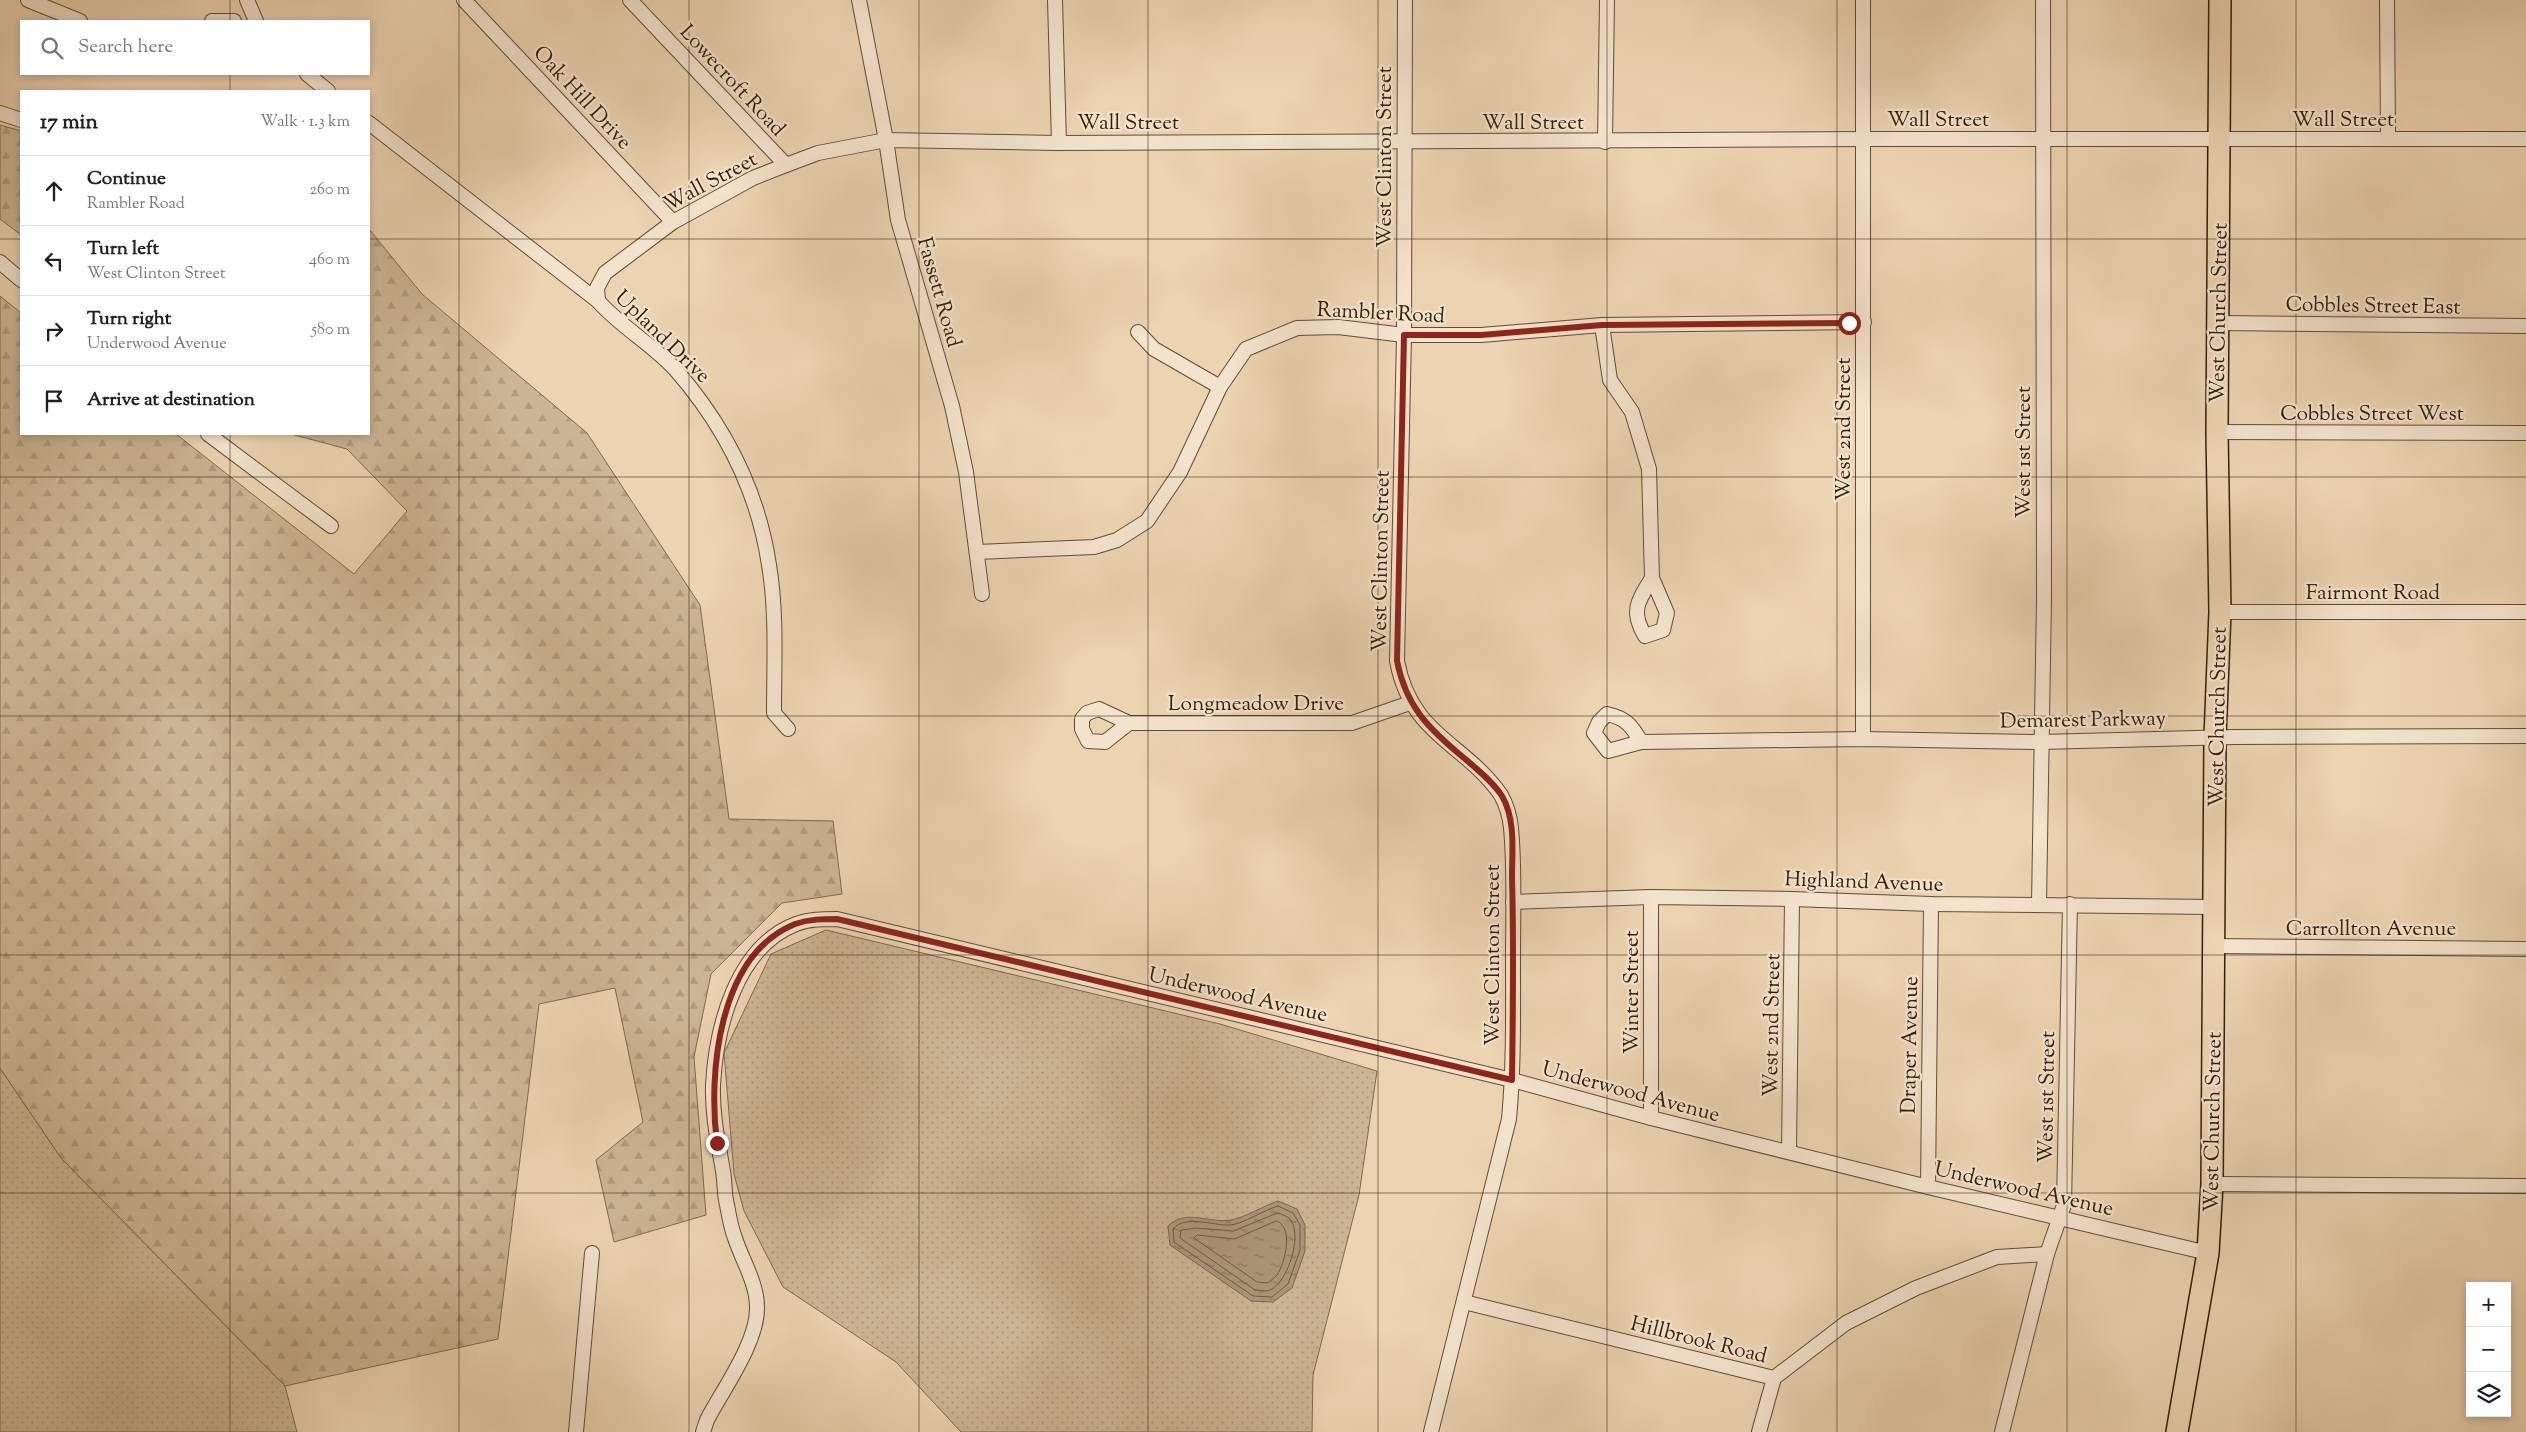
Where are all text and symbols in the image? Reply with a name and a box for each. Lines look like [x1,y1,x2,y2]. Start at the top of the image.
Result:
street label: Lowecroft Road [672,19,791,144]
search box [20,20,370,75]
icon: search [38,34,66,62]
text: Search here [78,34,173,61]
street label: Oak Hill Drive [525,40,638,157]
street label: West Clinton Street [1371,66,1401,248]
street label: Wall Street [1887,106,1989,136]
street label: Wall Street [2292,106,2394,136]
text: 17 min [40,108,98,138]
street label: Wall Street [1077,109,1179,139]
street label: Wall Street [1482,109,1584,139]
text: Walk · 1.3 km [260,111,350,134]
street label: Wall Street [659,146,763,220]
text: Continue [87,166,166,193]
icon: ahead [40,177,68,205]
text: 260 m [309,179,350,202]
text: Rambler Road [87,193,185,216]
street label: West Church Street [2203,223,2237,403]
street label: Fassett Road [908,234,968,351]
text: Turn left [87,236,159,263]
icon: left [40,247,68,275]
text: 460 m [309,249,350,272]
text: West Clinton Street [87,263,225,286]
street label: Upland Drive [607,284,716,391]
street label: Cobbles Street East [2285,290,2461,324]
street label: Rambler Road [1316,296,1446,332]
text: Turn right [87,306,171,333]
route start [1838,312,1861,335]
icon: right [40,317,68,345]
text: 580 m [311,319,350,342]
text: Underwood Avenue [87,333,227,356]
street label: West 2nd Street [1830,357,1860,501]
street label: West 1st Street [2010,386,2040,518]
icon: arrive [40,387,68,415]
text: Arrive at destination [87,387,255,414]
street label: Cobbles Street West [2280,400,2464,430]
street label: West Clinton Street [1365,470,1399,652]
street label: Fairmont Road [2306,579,2440,609]
street label: West Church Street [2202,627,2236,807]
street label: Longmeadow Drive [1168,690,1344,720]
street label: Demarest Parkway [2000,705,2167,737]
street label: West Clinton Street [1479,864,1509,1046]
street label: Highland Avenue [1784,865,1944,901]
street label: Carrollton Avenue [2286,915,2456,945]
street label: Winter Street [1618,930,1648,1054]
street label: West 2nd Street [1757,953,1789,1097]
street label: Underwood Avenue [1145,961,1330,1031]
street label: Draper Avenue [1895,976,1927,1114]
street label: West 1st Street [2032,1031,2064,1163]
street label: West Church Street [2197,1032,2231,1212]
street label: Underwood Avenue [1538,1055,1723,1131]
route end [706,1132,729,1155]
street label: Underwood Avenue [1931,1155,2116,1225]
map controls [2466,1282,2511,1417]
button: + [2466,1282,2511,1327]
street label: Hillbrook Road [1627,1309,1770,1372]
button: − [2466,1327,2511,1372]
button: layers [2466,1372,2511,1417]

